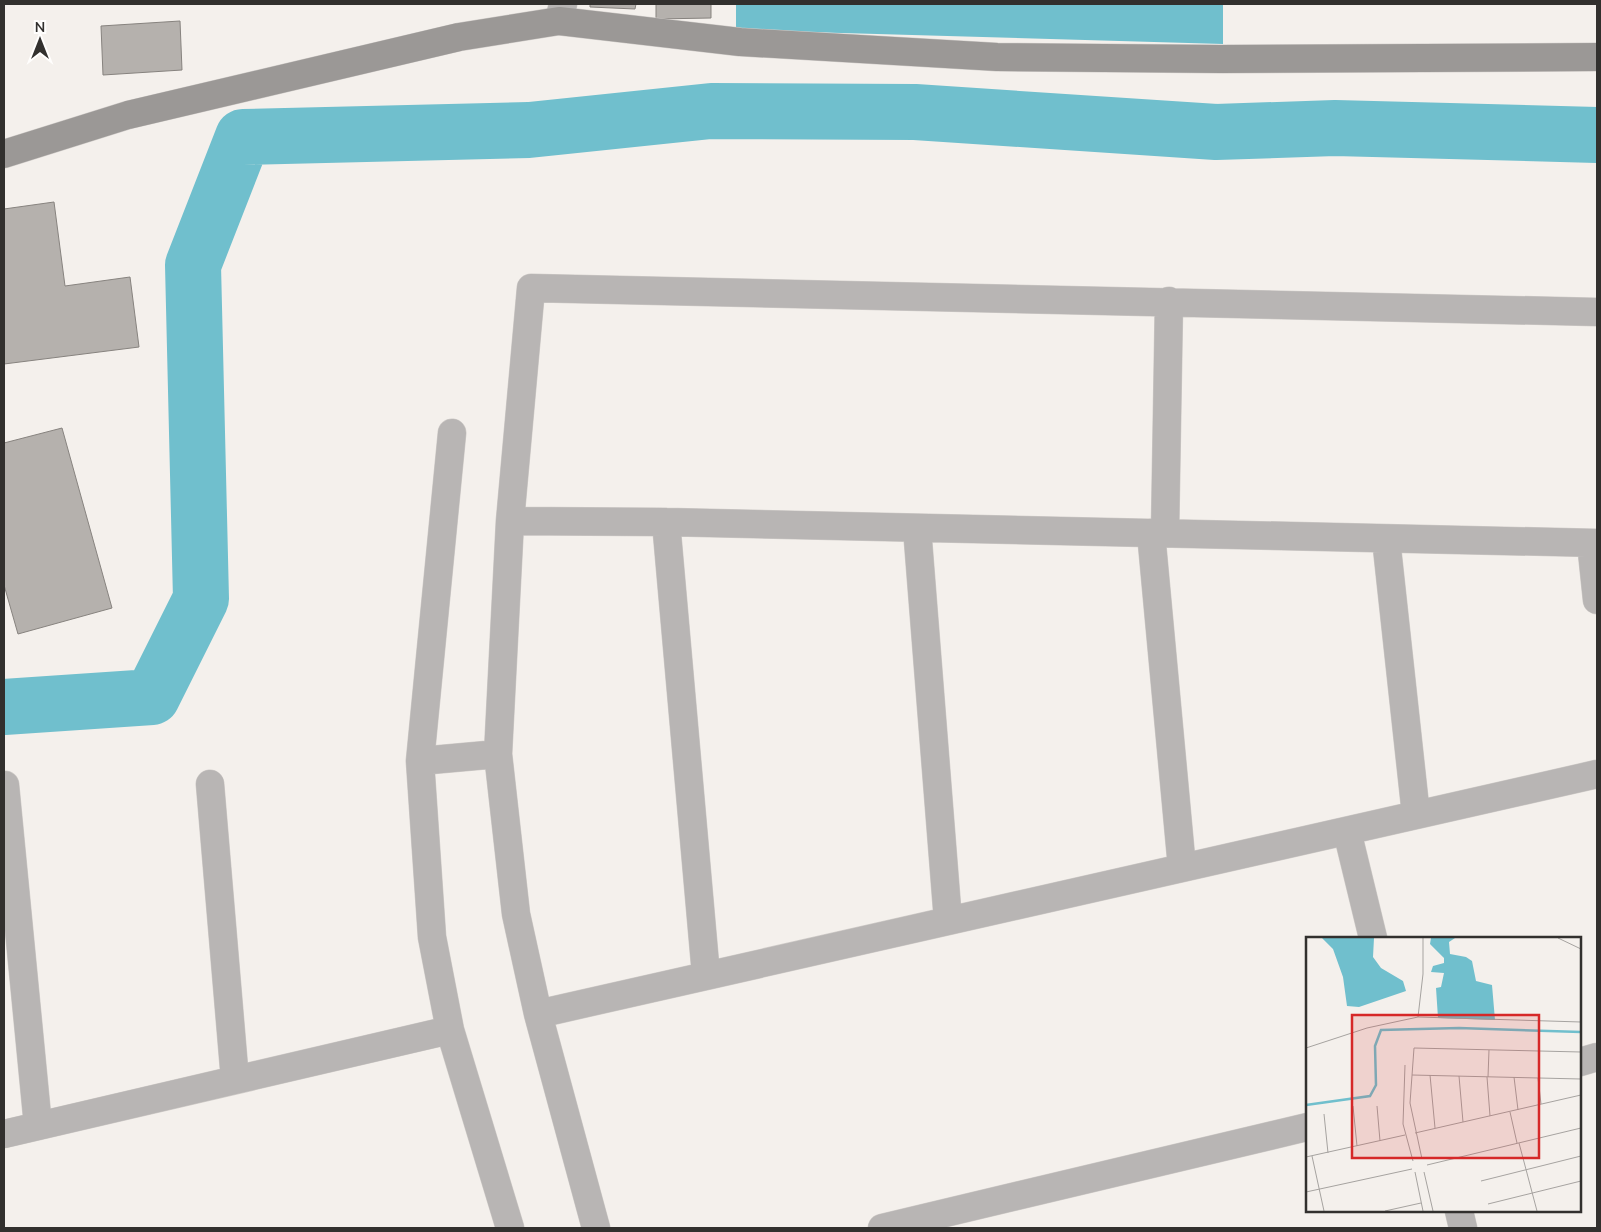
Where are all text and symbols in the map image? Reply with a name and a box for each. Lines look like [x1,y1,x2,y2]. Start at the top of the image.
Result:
north arrow [15,15,65,65]
text: N [35,18,45,37]
inset map [1306,937,1581,1212]

